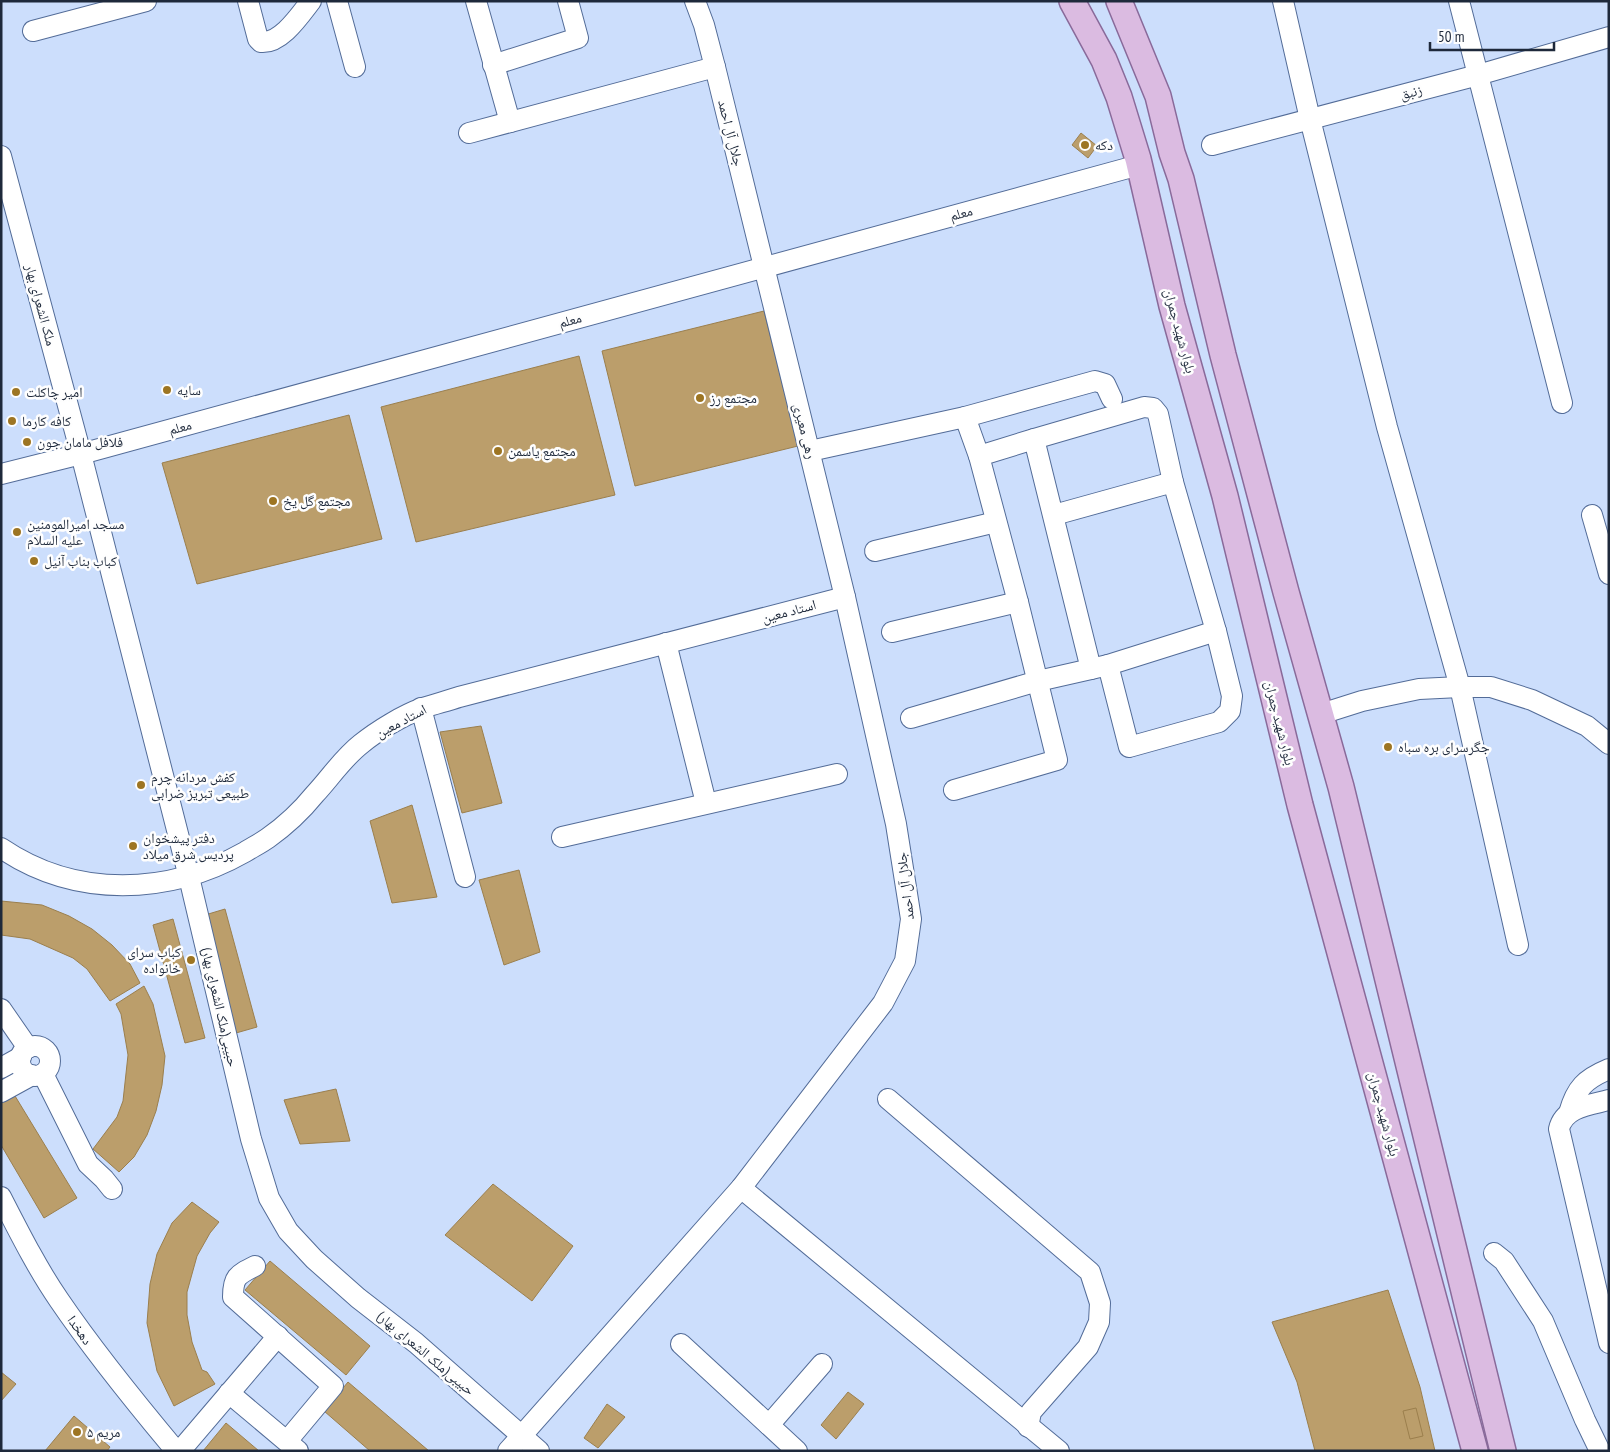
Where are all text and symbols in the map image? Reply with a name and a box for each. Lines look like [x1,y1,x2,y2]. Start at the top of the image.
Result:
scale bar [1430,20,1554,52]
text: 50 m [1438,27,1464,46]
street label: زنبق [1398,80,1424,105]
street label: جلال آل احمد [714,98,748,168]
place label: دکه [1095,136,1113,154]
marker: دکه [1079,139,1091,151]
street label: معلم [948,201,975,226]
street label: ملک الشعرای بهار [21,261,61,348]
street label: بلوار شهید چمران [1160,287,1200,375]
street label: معلم [557,308,584,333]
place label: سایه [177,381,201,399]
place label: امیر چاکلت [26,383,83,401]
marker: سایه [161,384,173,396]
marker: امیر چاکلت [10,386,22,398]
place label: مجتمع رز [709,389,757,408]
marker: مجتمع رز [694,392,706,404]
street label: رهی معیری [789,401,821,461]
place label: کافه کارما [22,412,71,430]
marker: کافه کارما [6,415,18,427]
street label: معلم [167,415,194,440]
place label: فلافل مامان جون [37,433,123,451]
marker: فلافل مامان جون [21,436,33,448]
place label: مجتمع یاسمن [508,442,576,461]
marker: مجتمع یاسمن [492,445,504,457]
place label: مجتمع گل یخ [283,492,350,511]
marker: مجتمع گل یخ [267,495,279,507]
place label: مسجد امیرالمومنین علیه السلام [27,515,124,550]
marker: مسجد امیرالمومنین علیه السلام [11,526,23,538]
place label: کباب بناب آنیل [44,552,117,570]
marker: کباب بناب آنیل [28,555,40,567]
street label: استاد معین [760,595,818,627]
street label: بلوار شهید چمران [1261,679,1299,767]
street label: استاد معین [372,700,430,742]
place label: جگرسرای بره سباه [1398,738,1490,756]
marker: جگرسرای بره سباه [1382,741,1394,753]
place label: کفش مردانه چرم طبیعی تبریز ضرابی [151,768,249,802]
marker: کفش مردانه چرم طبیعی تبریز ضرابی [135,779,147,791]
place label: دفتر پیشخوان پردیس شرق میلاد [143,829,234,863]
marker: دفتر پیشخوان پردیس شرق میلاد [127,840,139,852]
street label: جلال آل احمد [892,851,918,921]
place label: کباب سرای خانواده [127,943,181,977]
street label: حبیبی(ملک الشعرای بهار) [198,946,243,1069]
marker: کباب سرای خانواده [185,954,197,966]
street label: بلوار شهید چمران [1364,1070,1404,1158]
street label: حبیبی(ملک الشعرای بهار) [373,1307,479,1399]
street label: دهخدا [63,1312,97,1349]
place label: مریم ۵ [87,1423,121,1442]
marker: مریم ۵ [71,1426,83,1438]

